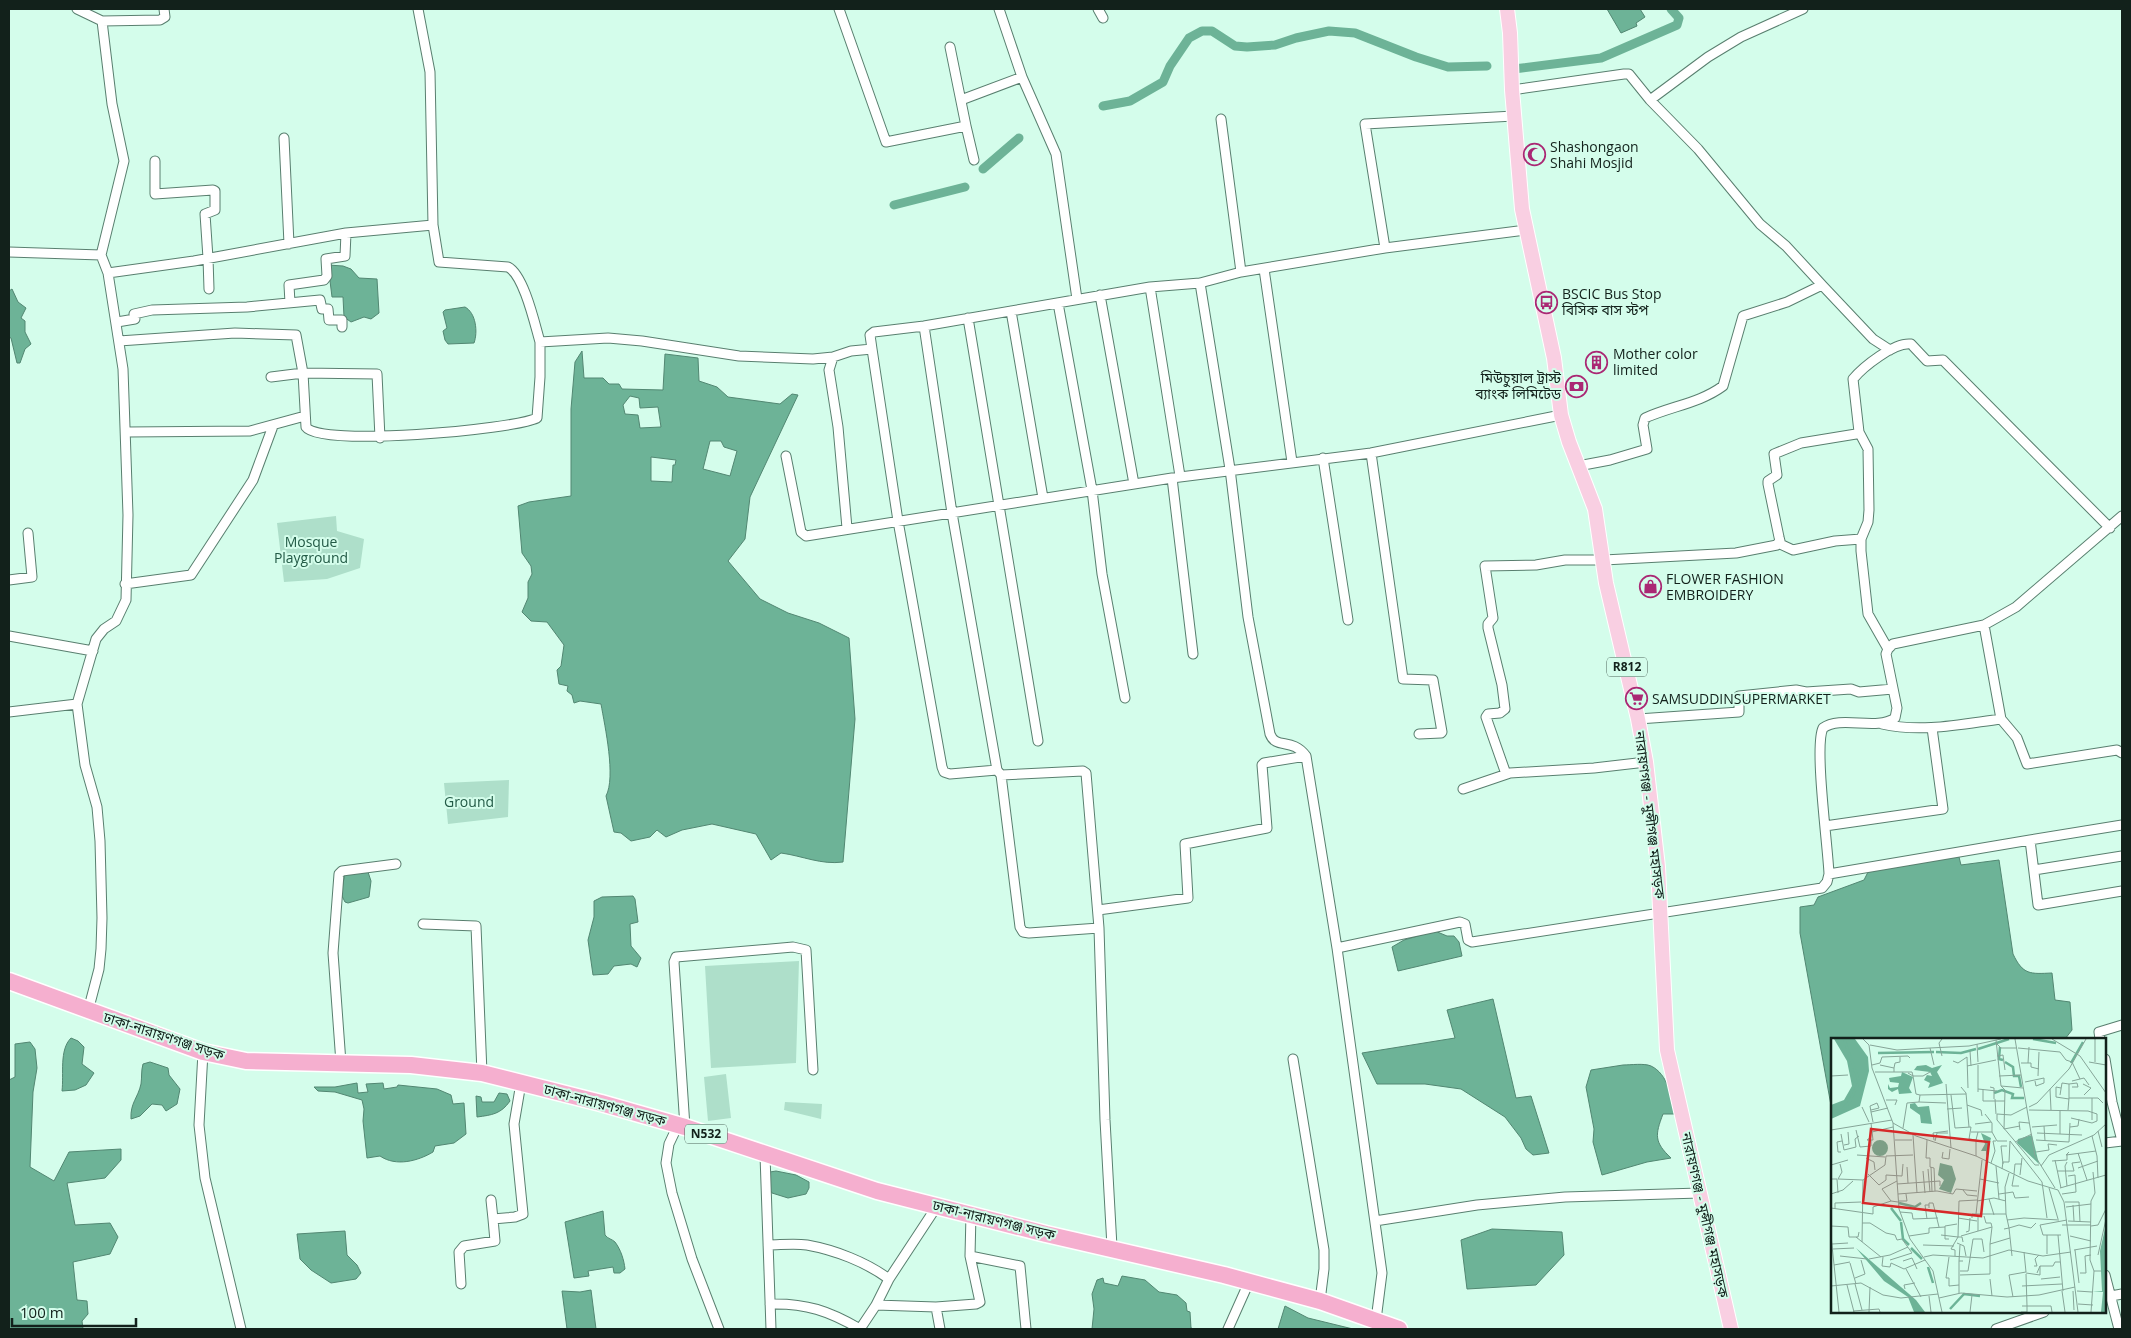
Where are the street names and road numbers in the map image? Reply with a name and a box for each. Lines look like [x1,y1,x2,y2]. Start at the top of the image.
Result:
road number: R812 [1607,658,1647,676]
street label: নারায়ণগঞ্জ - মুন্সীগঞ্জ মহাসড়ক [1631,729,1670,901]
street label: ঢাকা-নারায়ণগঞ্জ সড়ক [100,1007,228,1064]
street label: ঢাকা-নারায়ণগঞ্জ সড়ক [541,1079,669,1130]
road number: N532 [685,1124,727,1144]
street label: নারায়ণগঞ্জ - মুন্সীগঞ্জ মহাসড়ক [1677,1129,1734,1300]
street label: ঢাকা-নারায়ণগঞ্জ সড়ক [930,1195,1058,1244]

